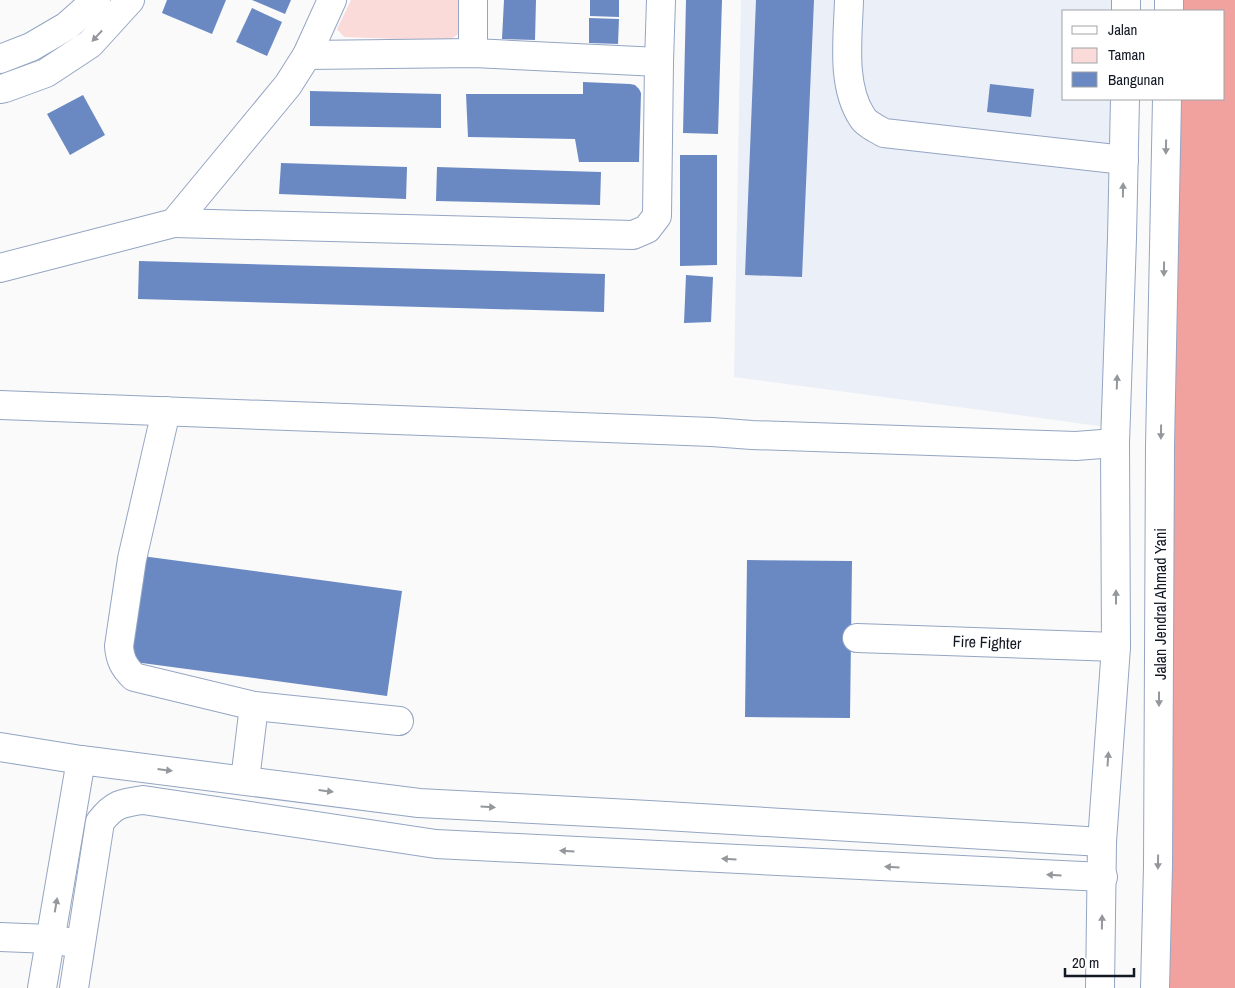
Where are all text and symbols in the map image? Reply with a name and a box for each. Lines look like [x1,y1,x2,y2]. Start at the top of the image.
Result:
legend [1062,10,1225,100]
text: Jalan [1108,19,1137,40]
one-way arrow [91,29,103,41]
text: Taman [1108,44,1145,65]
text: Bangunan [1108,69,1164,90]
one-way arrow [1162,140,1170,156]
one-way arrow [1119,181,1127,197]
one-way arrow [1160,262,1168,278]
one-way arrow [1114,374,1122,390]
one-way arrow [1157,424,1165,440]
street label: Jalan Jendral Ahmad Yani [1149,528,1171,680]
one-way arrow [1112,589,1120,605]
street label: Fire Fighter [952,630,1022,654]
one-way arrow [1155,692,1163,708]
one-way arrow [1105,751,1113,767]
one-way arrow [157,767,173,775]
one-way arrow [318,787,334,795]
one-way arrow [480,803,496,811]
one-way arrow [559,846,575,854]
one-way arrow [721,854,737,862]
one-way arrow [1154,854,1162,870]
one-way arrow [883,862,899,870]
one-way arrow [1046,870,1062,878]
one-way arrow [52,897,60,913]
one-way arrow [1098,914,1106,930]
scale bar [1065,946,1134,978]
text: 20 m [1072,952,1099,973]

